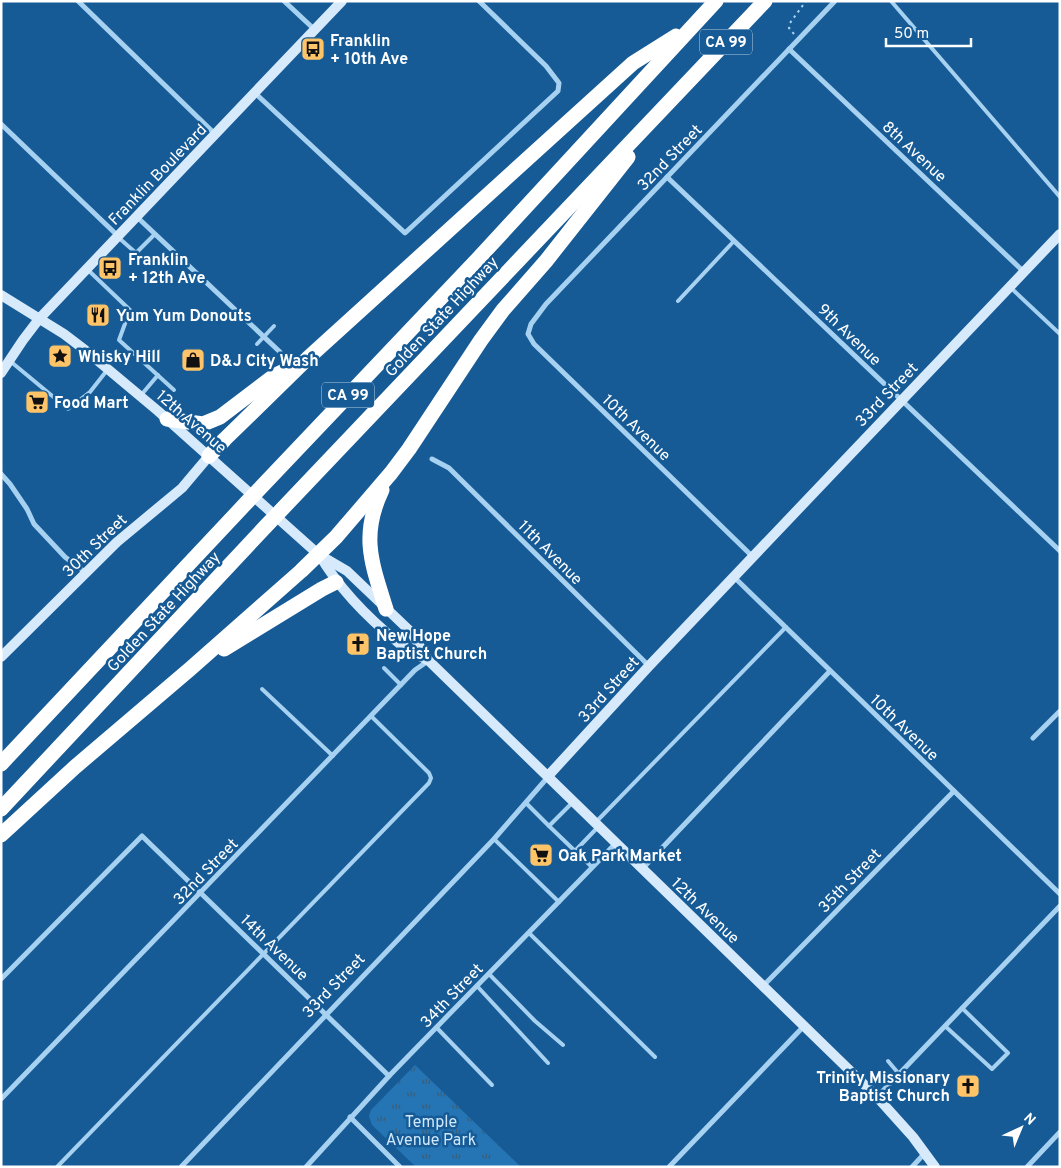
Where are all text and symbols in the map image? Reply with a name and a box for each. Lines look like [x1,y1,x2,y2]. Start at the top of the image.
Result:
scale bar [886,15,971,47]
text: 50 m [894,25,929,44]
road number: CA 99 [700,30,752,54]
place label: Franklin + 10th Ave [330,32,408,70]
bus stop icon: Franklin + 10th Ave [300,36,326,62]
street label: 8th Avenue [877,118,950,187]
street label: Franklin Boulevard [105,121,212,230]
street label: 32nd Street [634,121,707,196]
place label: Franklin + 12th Ave [128,251,205,289]
street label: Golden State Highway [381,253,504,382]
bus stop icon: Franklin + 12th Ave [97,255,123,281]
street label: 9th Avenue [813,300,885,371]
restaurant icon: Yum Yum Donouts [85,302,111,328]
place label: Yum Yum Donouts [116,307,252,327]
place icon: Whisky Hill [47,343,73,369]
shop icon: D&J City Wash [180,347,206,373]
place label: Whisky Hill [78,348,161,368]
place label: D&J City Wash [210,352,319,372]
street label: 33rd Street [852,359,923,432]
road number: CA 99 [322,382,374,408]
street label: 12th Avenue [151,386,230,459]
supermarket icon: Food Mart [24,389,50,415]
street label: 10th Avenue [597,391,674,466]
place label: Food Mart [54,394,129,414]
street label: 30th Street [59,511,132,582]
street label: 11th Avenue [513,517,586,590]
street label: Golden State Highway [103,548,226,677]
place label: New Hope Baptist Church [376,627,487,665]
church icon: New Hope Baptist Church [345,631,371,657]
street label: 33rd Street [575,653,644,727]
street label: 10th Avenue [865,691,942,766]
street label: 32nd Street [170,835,243,910]
supermarket icon: Oak Park Market [528,842,554,868]
street label: 35th Street [815,845,886,918]
place label: Oak Park Market [558,847,682,867]
street label: 12th Avenue [666,874,743,949]
street label: 14th Avenue [235,911,312,986]
street label: 33rd Street [299,950,370,1023]
street label: 34th Street [417,960,488,1033]
place label: Trinity Missionary Baptist Church [816,1069,950,1107]
church icon: Trinity Missionary Baptist Church [955,1073,981,1099]
north arrow [996,1103,1046,1153]
text: N [1019,1110,1039,1129]
park label: Temple Avenue Park [386,1113,476,1151]

